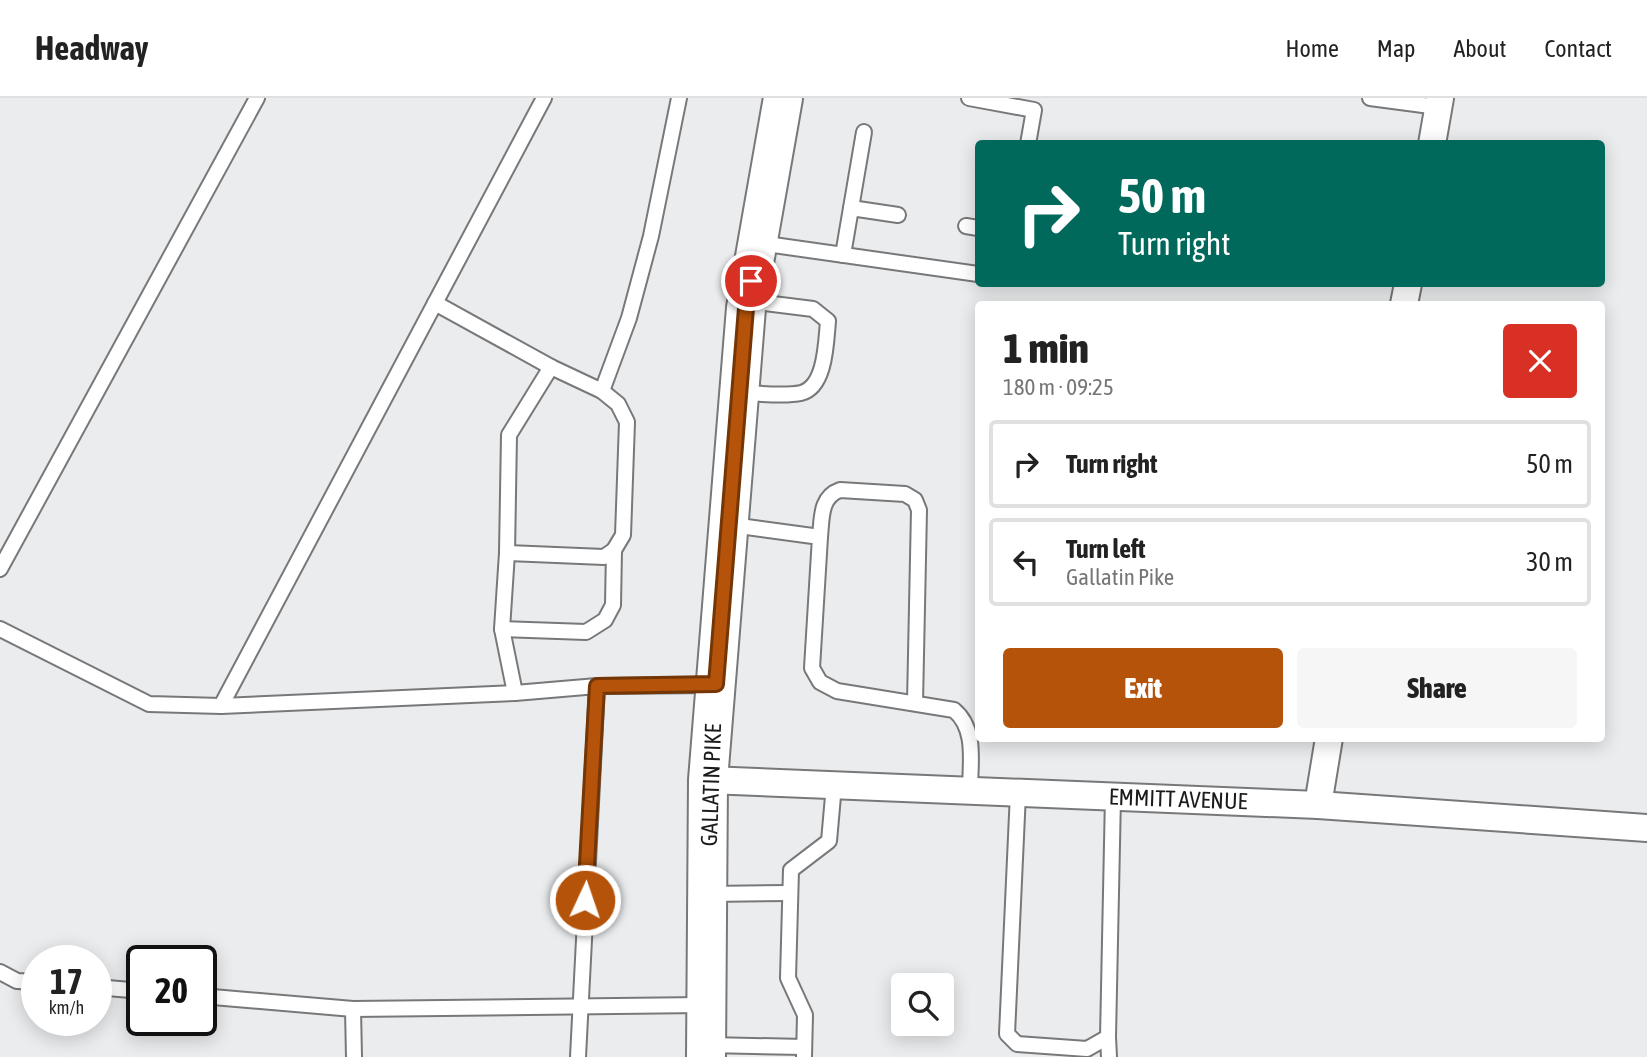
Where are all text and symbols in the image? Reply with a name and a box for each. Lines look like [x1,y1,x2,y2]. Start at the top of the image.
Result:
text: Headway [35,29,148,67]
text: Home [1285,35,1339,62]
text: Map [1377,35,1415,62]
text: About [1453,35,1506,62]
text: Contact [1544,35,1612,62]
text: 50 m [1118,167,1206,223]
icon: right [1003,168,1094,259]
text: Turn right [1118,225,1231,262]
pin [721,251,781,311]
icon: arrive [732,262,770,300]
text: 1 min [1003,324,1089,372]
button: close [1503,324,1577,398]
text: 180 m · 09:25 [1003,374,1114,400]
icon: right [1007,445,1045,483]
text: Turn right [1066,449,1157,479]
text: 50 m [1526,449,1573,479]
text: Turn left [1066,534,1146,564]
icon: left [1007,543,1045,581]
text: 30 m [1526,547,1573,577]
text: Gallatin Pike [1066,564,1174,590]
button: Exit [1003,648,1283,728]
button: Share [1297,648,1577,728]
street label: GALLATIN PIKE [696,723,726,847]
street label: EMMITT AVENUE [1108,784,1248,814]
position arrow [548,863,622,937]
speed limit sign: 20 [126,945,217,1036]
text: 17 [50,961,83,1001]
map controls [891,973,954,1036]
button: search [891,973,954,1036]
text: km/h [49,997,84,1018]

